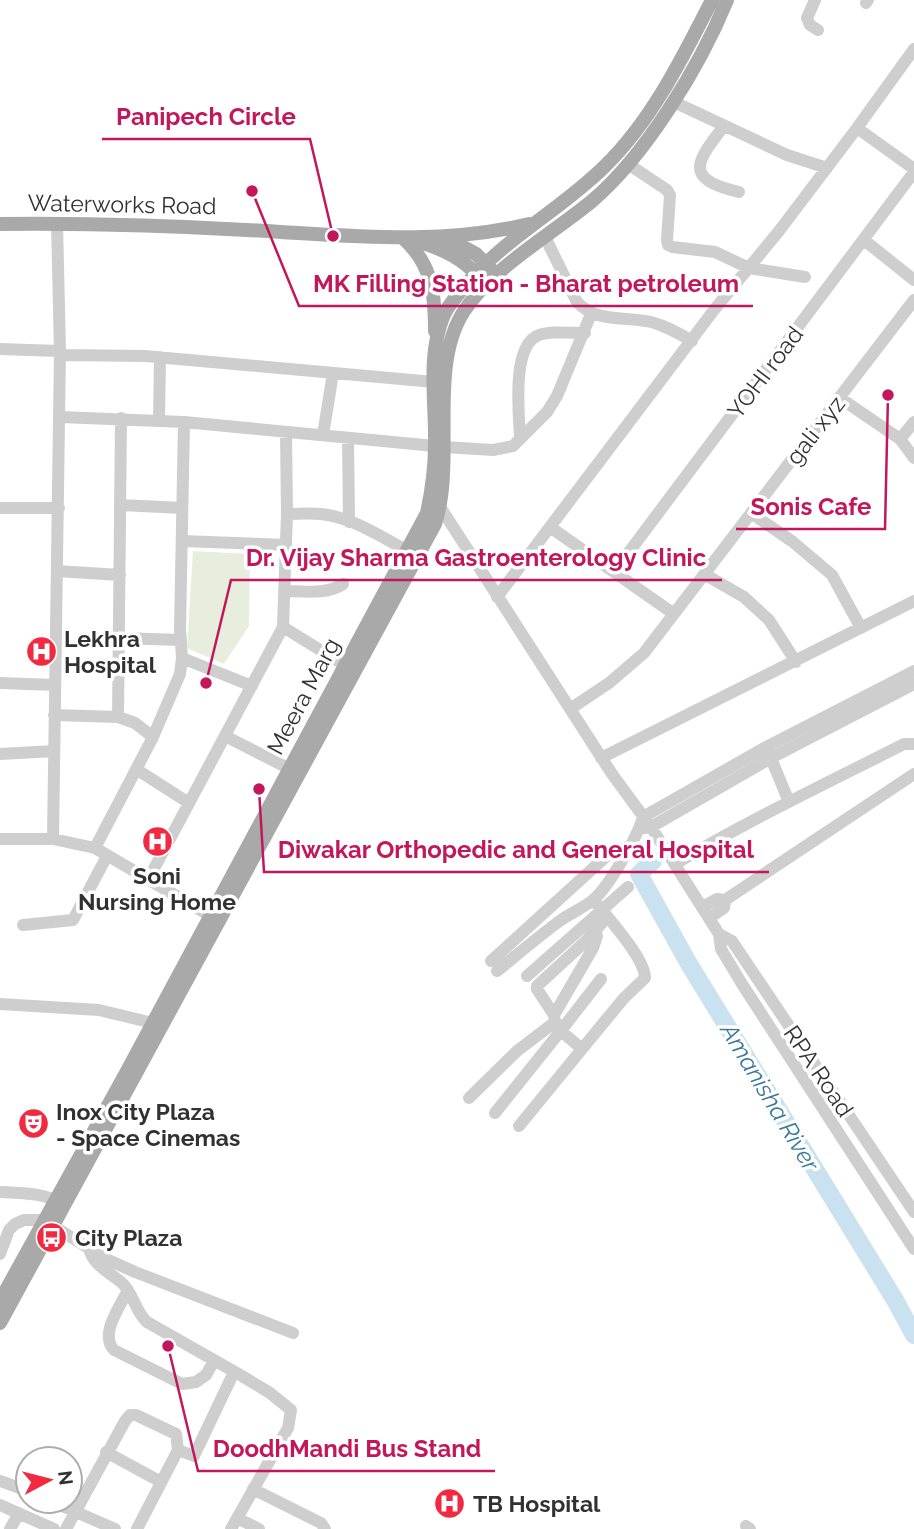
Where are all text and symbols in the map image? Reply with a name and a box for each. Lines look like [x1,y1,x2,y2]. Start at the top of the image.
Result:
callout: Panipech Circle [102,94,310,139]
text: Panipech Circle [116,102,296,131]
street label: Waterworks Road [27,189,217,219]
callout: MK Filling Station - Bharat petroleum [299,261,753,306]
text: MK Filling Station - Bharat petroleum [313,269,739,298]
street label: YOHI road [722,321,808,423]
street label: gali xyz [780,390,850,470]
callout: Sonis Cafe [736,484,885,529]
text: Sonis Cafe [751,492,871,521]
callout: Dr. Vijay Sharma Gastroenterology Clinic [231,535,722,580]
text: Dr. Vijay Sharma Gastroenterology Clinic [246,543,707,572]
place label: Lekhra Hospital [64,625,157,678]
street label: Meera Marg [261,633,345,759]
hospital icon: Lekhra Hospital [24,634,58,668]
hospital icon: Soni Nursing Home [140,824,174,858]
callout: Diwakar Orthopedic and General Hospital [264,827,769,872]
text: Diwakar Orthopedic and General Hospital [278,835,755,864]
place label: Soni Nursing Home [78,862,236,915]
water label: Amanisha River [713,1016,826,1177]
street label: RPA Road [779,1020,859,1122]
place label: Inox City Plaza - Space Cinemas [56,1098,240,1151]
theatre icon: Inox City Plaza - Space Cinemas [16,1107,50,1141]
bus stop icon: City Plaza [35,1220,69,1254]
place label: City Plaza [75,1224,182,1251]
callout: DoodhMandi Bus Stand [198,1426,495,1471]
text: DoodhMandi Bus Stand [213,1434,481,1463]
north arrow [14,1445,84,1515]
text: N [54,1469,78,1486]
hospital icon: TB Hospital [433,1486,467,1520]
place label: TB Hospital [473,1490,601,1517]

